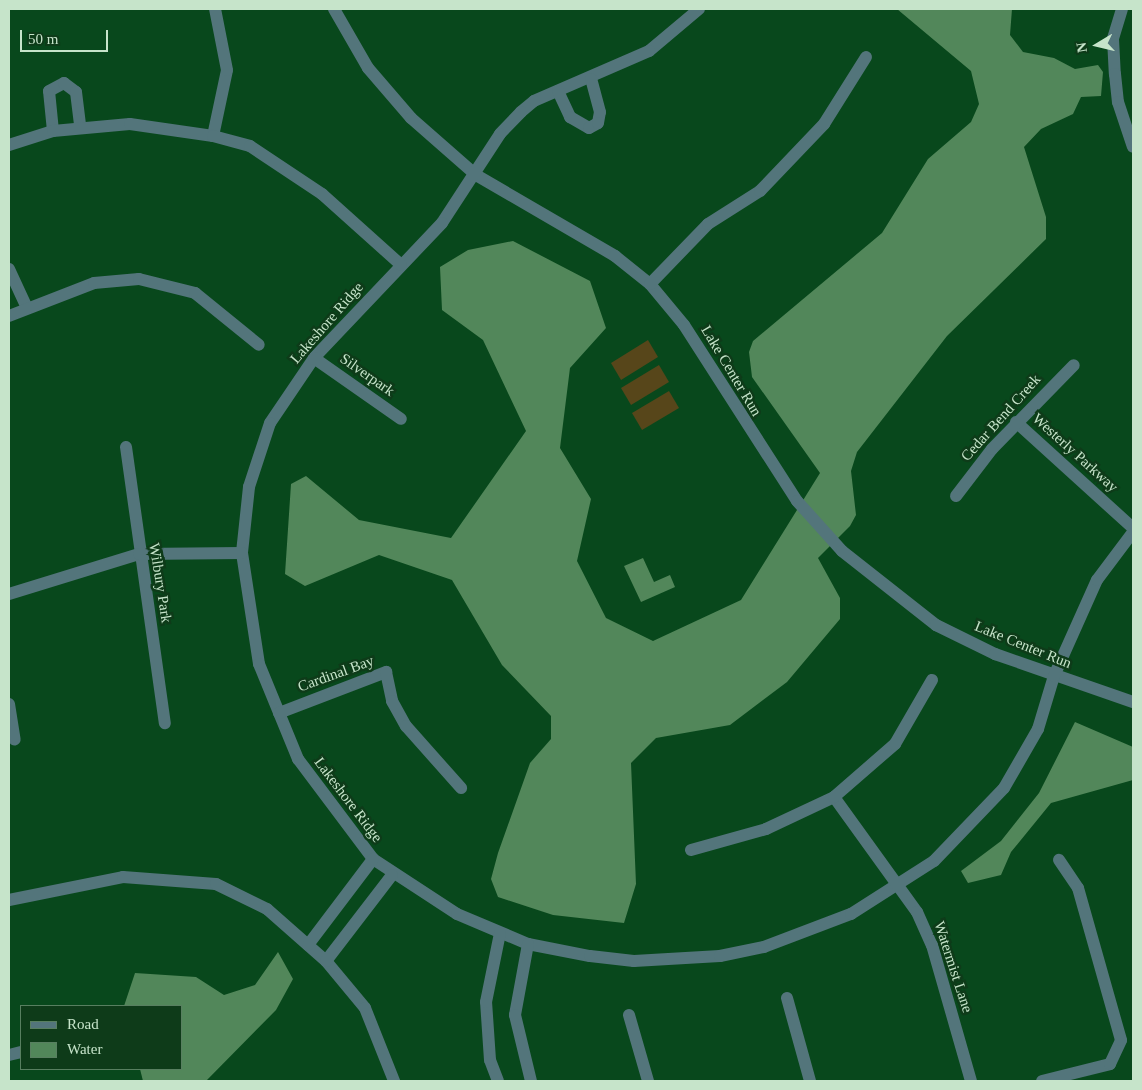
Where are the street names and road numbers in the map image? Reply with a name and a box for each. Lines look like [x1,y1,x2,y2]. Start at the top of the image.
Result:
street label: Lakeshore Ridge [287,279,367,367]
street label: Lake Center Run [697,322,765,420]
street label: Silverpark [336,350,398,400]
street label: Cedar Bend Creek [957,371,1045,465]
street label: Westerly Parkway [1028,410,1122,496]
street label: Wilbury Park [145,542,175,624]
street label: Lake Center Run [972,617,1074,673]
street label: Cardinal Bay [296,652,376,696]
street label: Lakeshore Ridge [310,754,386,846]
street label: Watermist Lane [930,919,976,1015]

